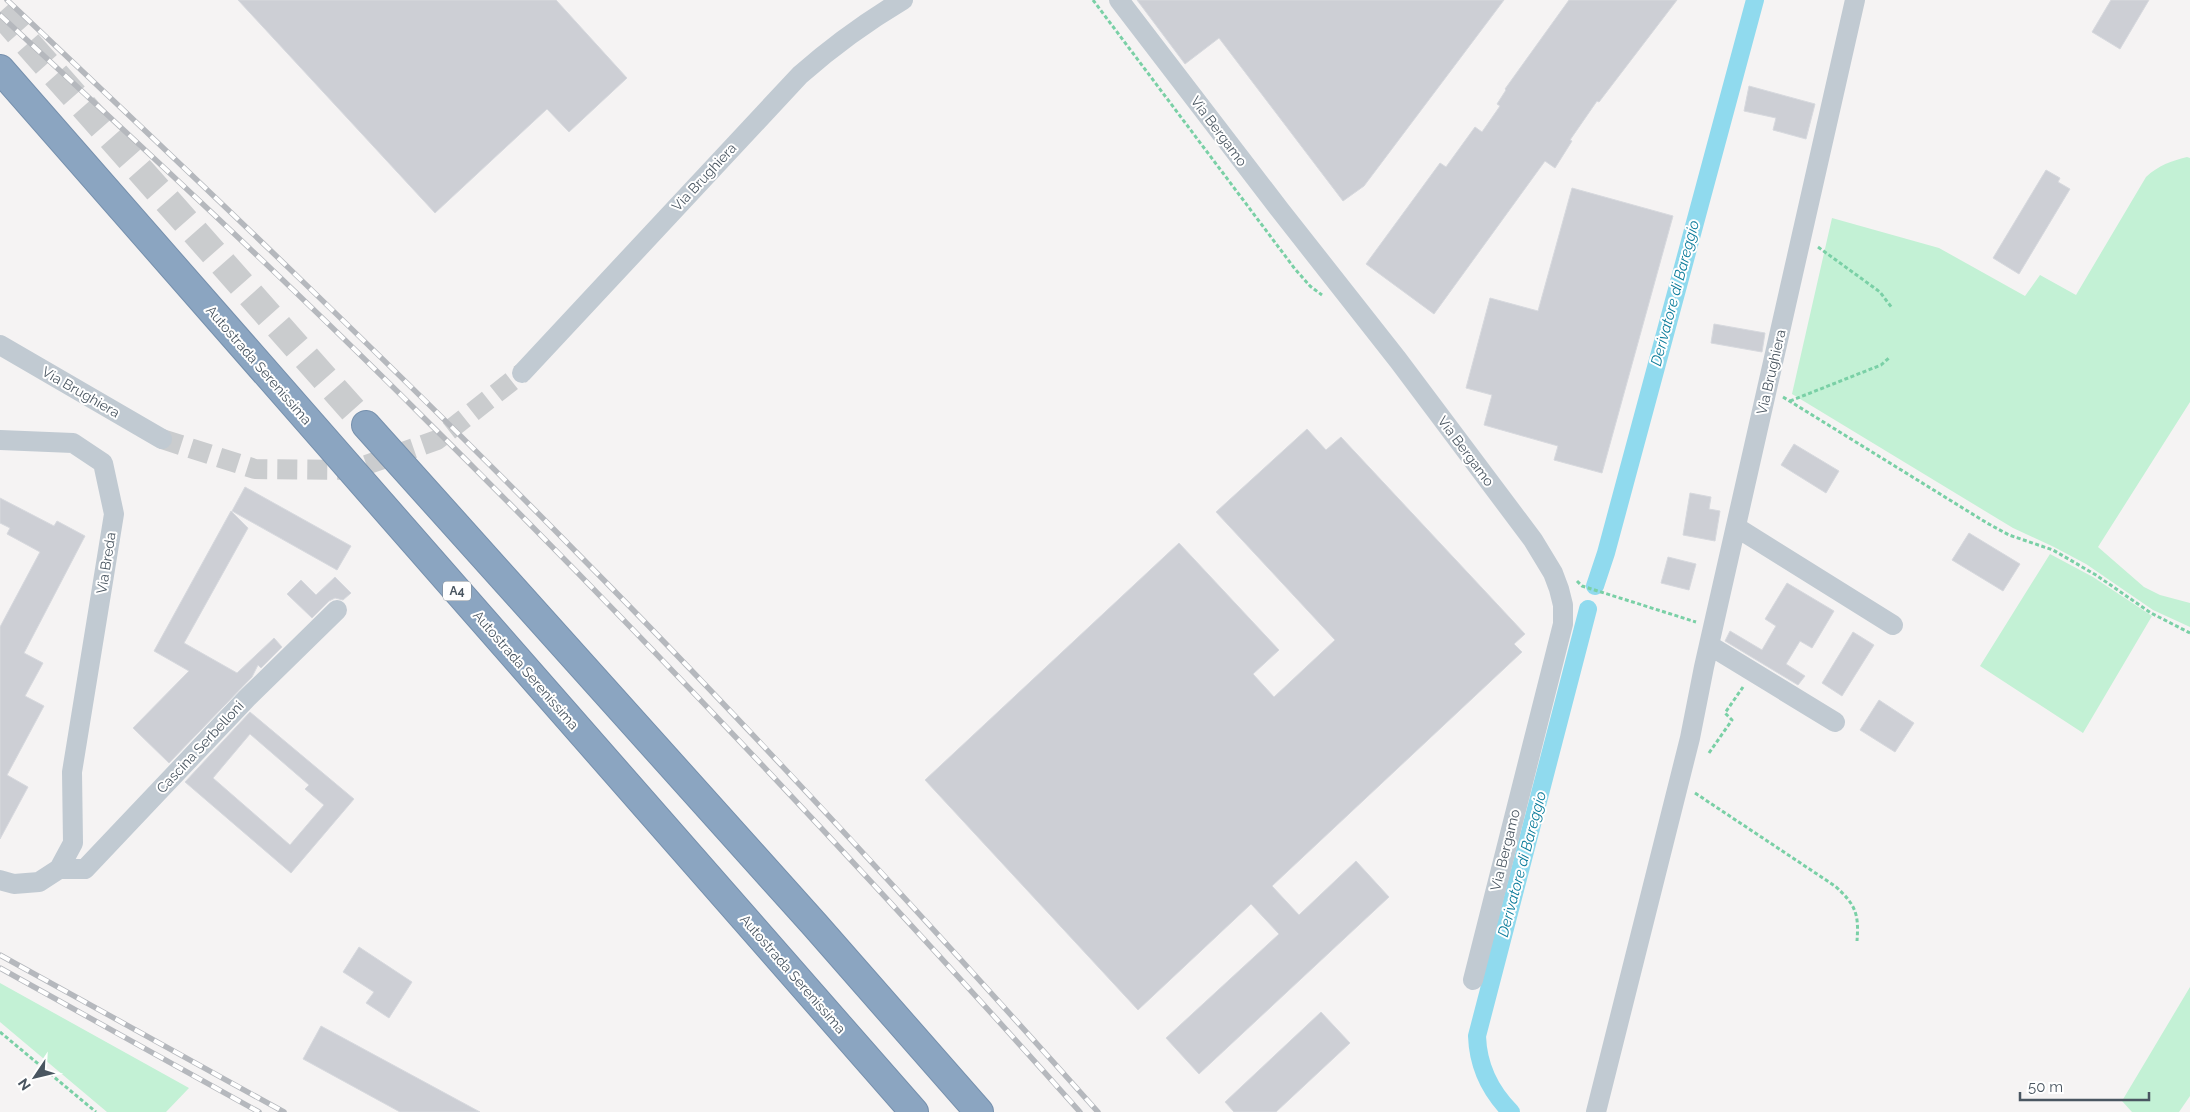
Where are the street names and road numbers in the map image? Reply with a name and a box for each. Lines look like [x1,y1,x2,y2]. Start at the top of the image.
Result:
street label: Via Bergamo [1187,93,1251,169]
street label: Via Brughiera [669,140,739,214]
street label: Autostrada Serenissima [203,302,315,428]
street label: Via Brughiera [1753,328,1789,416]
street label: Via Brughiera [39,363,123,421]
street label: Via Bergamo [1434,413,1498,489]
street label: Via Breda [93,531,119,595]
road number: A4 [443,582,471,600]
street label: Autostrada Serenissima [470,607,582,733]
street label: Cascina Serbelloni [153,698,247,796]
street label: Via Bergamo [1487,808,1523,892]
street label: Autostrada Serenissima [737,911,849,1037]

